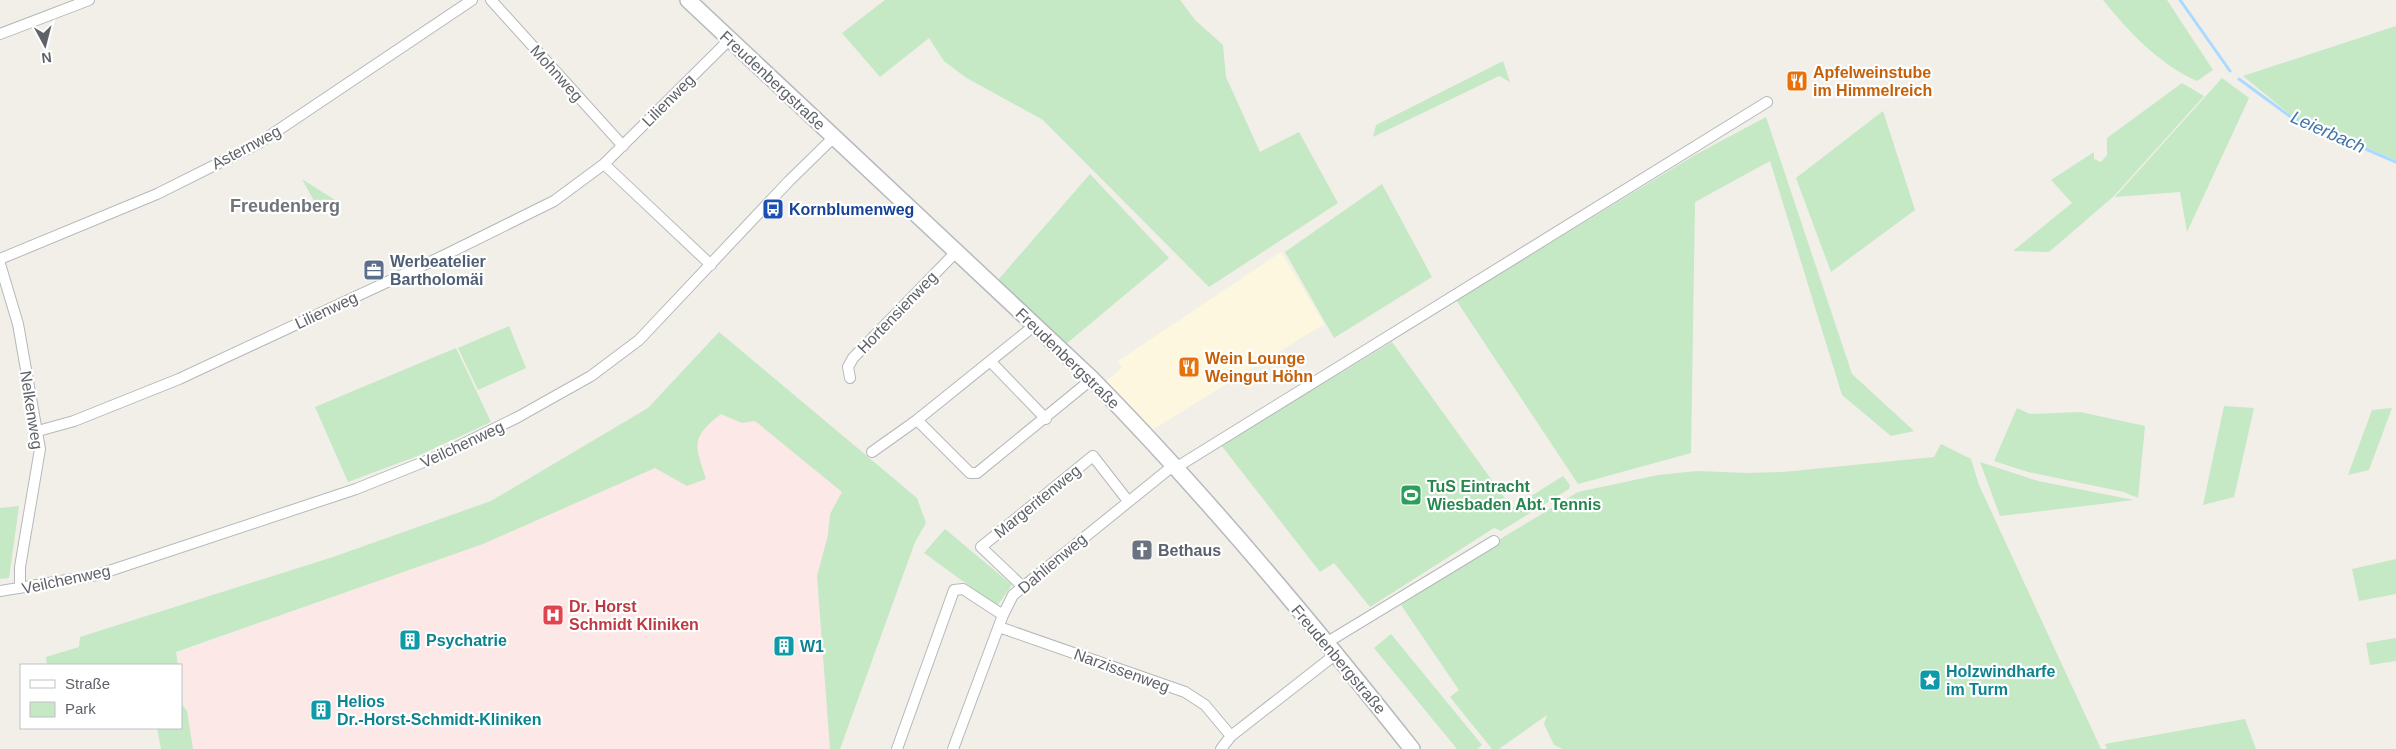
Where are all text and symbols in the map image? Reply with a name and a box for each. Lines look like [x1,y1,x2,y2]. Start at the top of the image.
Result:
north arrow [20,20,70,70]
street label: Freudenbergstraße [717,27,829,133]
street label: Mohnweg [527,42,586,105]
text: N [41,49,53,66]
place label: Apfelweinstube im Himmelreich [1813,64,1932,99]
restaurant icon: Apfelweinstube im Himmelreich [1785,69,1809,93]
street label: Lilienweg [639,71,698,130]
water label: Leierbach [2288,107,2368,157]
street label: Asternweg [209,122,284,173]
district label: Freudenberg [230,196,340,216]
bus stop icon: Kornblumenweg [761,197,785,221]
place label: Kornblumenweg [789,201,914,218]
place label: Werbeatelier Bartholomäi [390,253,486,288]
office icon: Werbeatelier Bartholomäi [362,258,386,282]
street label: Hortensienweg [854,268,941,357]
street label: Lilienweg [292,289,360,332]
street label: Freudenbergstraße [1012,305,1123,412]
place label: Wein Lounge Weingut Höhn [1205,350,1313,385]
restaurant icon: Wein Lounge Weingut Höhn [1177,355,1201,379]
street label: Nelkenweg [17,370,46,450]
street label: Veilchenweg [418,418,507,471]
street label: Margeritenweg [991,461,1084,541]
place label: TuS Eintracht Wiesbaden Abt. Tennis [1427,478,1601,513]
sports icon: TuS Eintracht Wiesbaden Abt. Tennis [1399,483,1423,507]
street label: Dahlienweg [1015,530,1090,597]
church icon: Bethaus [1130,538,1154,562]
place label: Bethaus [1158,542,1221,559]
street label: Veilchenweg [20,562,112,597]
place label: Dr. Horst Schmidt Kliniken [569,598,699,633]
street label: Freudenbergstraße [1288,601,1389,717]
hospital icon: Dr. Horst Schmidt Kliniken [541,603,565,627]
building icon: Psychatrie [398,628,422,652]
place label: Psychatrie [426,632,507,649]
building icon: W1 [772,634,796,658]
place label: W1 [800,638,824,655]
street label: Narzissenweg [1072,645,1172,696]
place label: Holzwindharfe im Turm [1946,663,2055,698]
legend [20,664,182,729]
place icon: Holzwindharfe im Turm [1918,668,1942,692]
text: Straße [65,675,110,692]
place label: Helios Dr.-Horst-Schmidt-Kliniken [337,693,541,728]
building icon: Helios Dr.-Horst-Schmidt-Kliniken [309,698,333,722]
text: Park [65,700,96,717]

